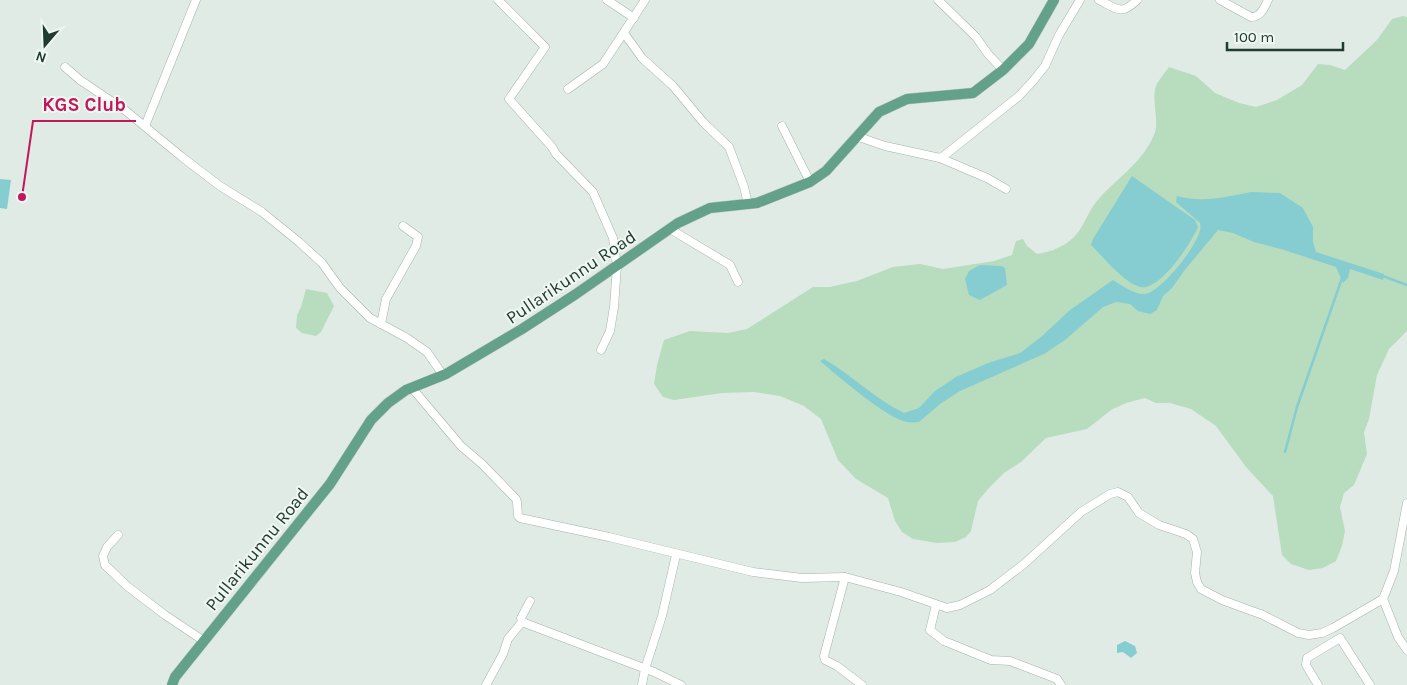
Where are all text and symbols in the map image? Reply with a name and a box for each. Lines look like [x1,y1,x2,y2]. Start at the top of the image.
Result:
north arrow [20,20,70,70]
scale bar [1227,20,1343,52]
text: 100 m [1234,28,1274,46]
text: N [33,47,48,66]
callout: KGS Club [33,87,136,121]
text: KGS Club [42,94,126,116]
street label: Pullarikunnu Road [502,225,640,329]
street label: Pullarikunnu Road [201,483,313,615]

